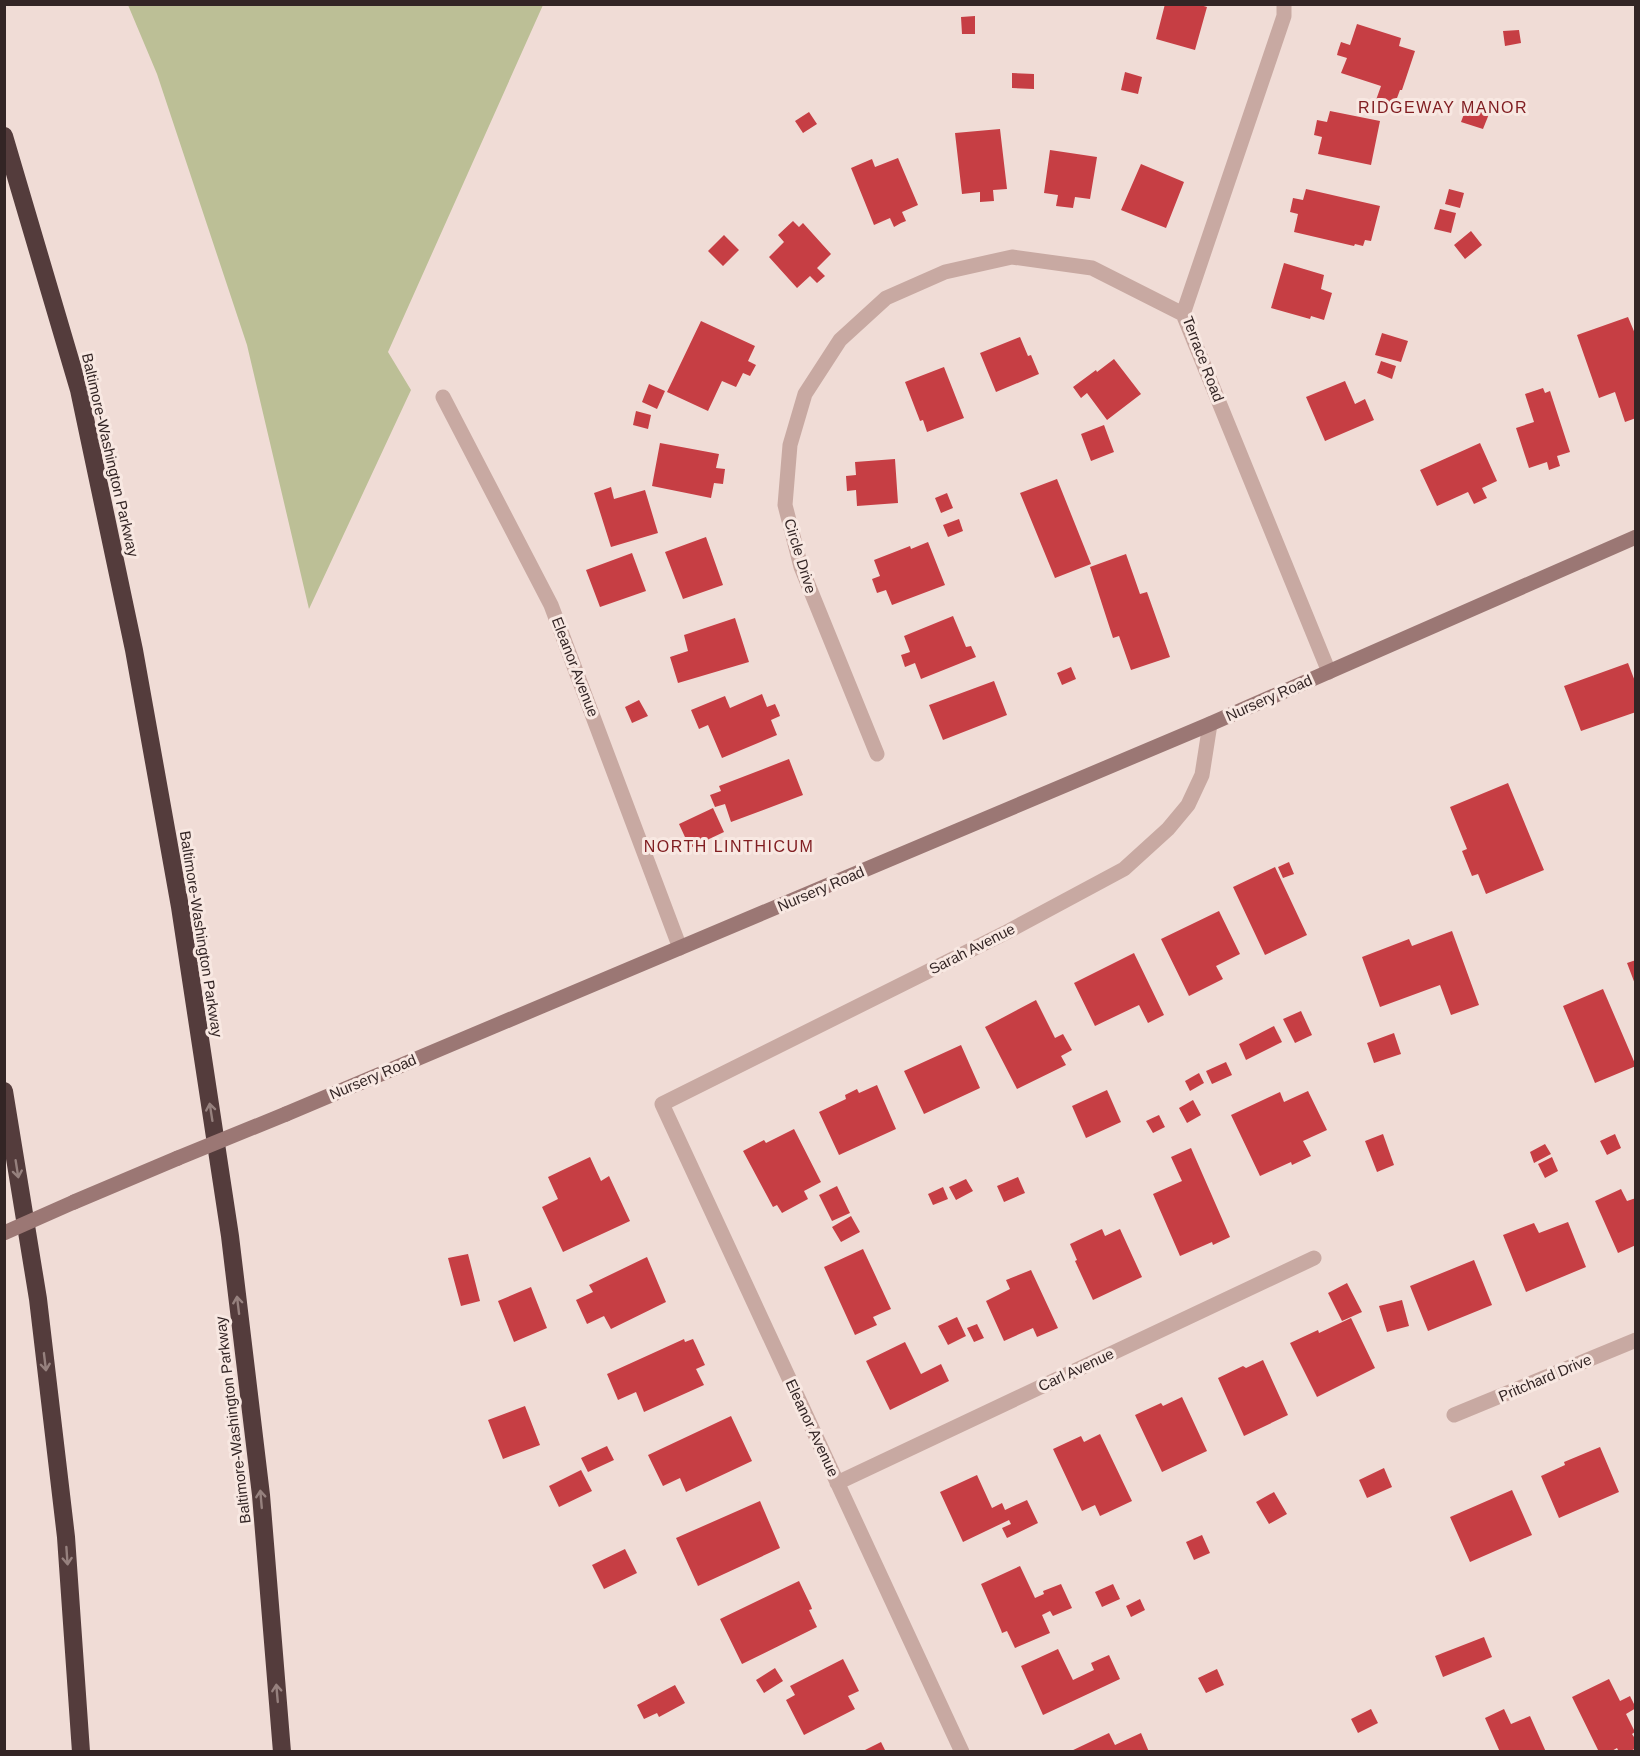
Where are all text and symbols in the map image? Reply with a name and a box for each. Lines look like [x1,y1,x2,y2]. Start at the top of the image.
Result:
district label: RIDGEWAY MANOR [1358,99,1528,116]
street label: Terrace Road [1179,314,1228,404]
street label: Baltimore-Washington Parkway [79,351,142,559]
street label: Circle Drive [781,516,820,595]
street label: Eleanor Avenue [549,614,602,719]
street label: Nursery Road [1223,671,1315,724]
street label: Baltimore-Washington Parkway [177,830,226,1039]
district label: NORTH LINTHICUM [644,838,814,855]
street label: Nursery Road [775,863,867,914]
street label: Sarah Avenue [926,920,1018,977]
street label: Nursery Road [327,1051,419,1102]
one-way arrow [205,1103,216,1123]
one-way arrow [12,1159,23,1179]
one-way arrow [232,1296,243,1316]
street label: Baltimore-Washington Parkway [211,1315,254,1525]
street label: Carl Avenue [1035,1345,1116,1394]
street label: Pritchard Drive [1496,1350,1594,1405]
one-way arrow [40,1352,51,1372]
street label: Eleanor Avenue [782,1376,842,1479]
one-way arrow [255,1489,266,1509]
one-way arrow [62,1545,73,1565]
one-way arrow [271,1684,282,1704]

